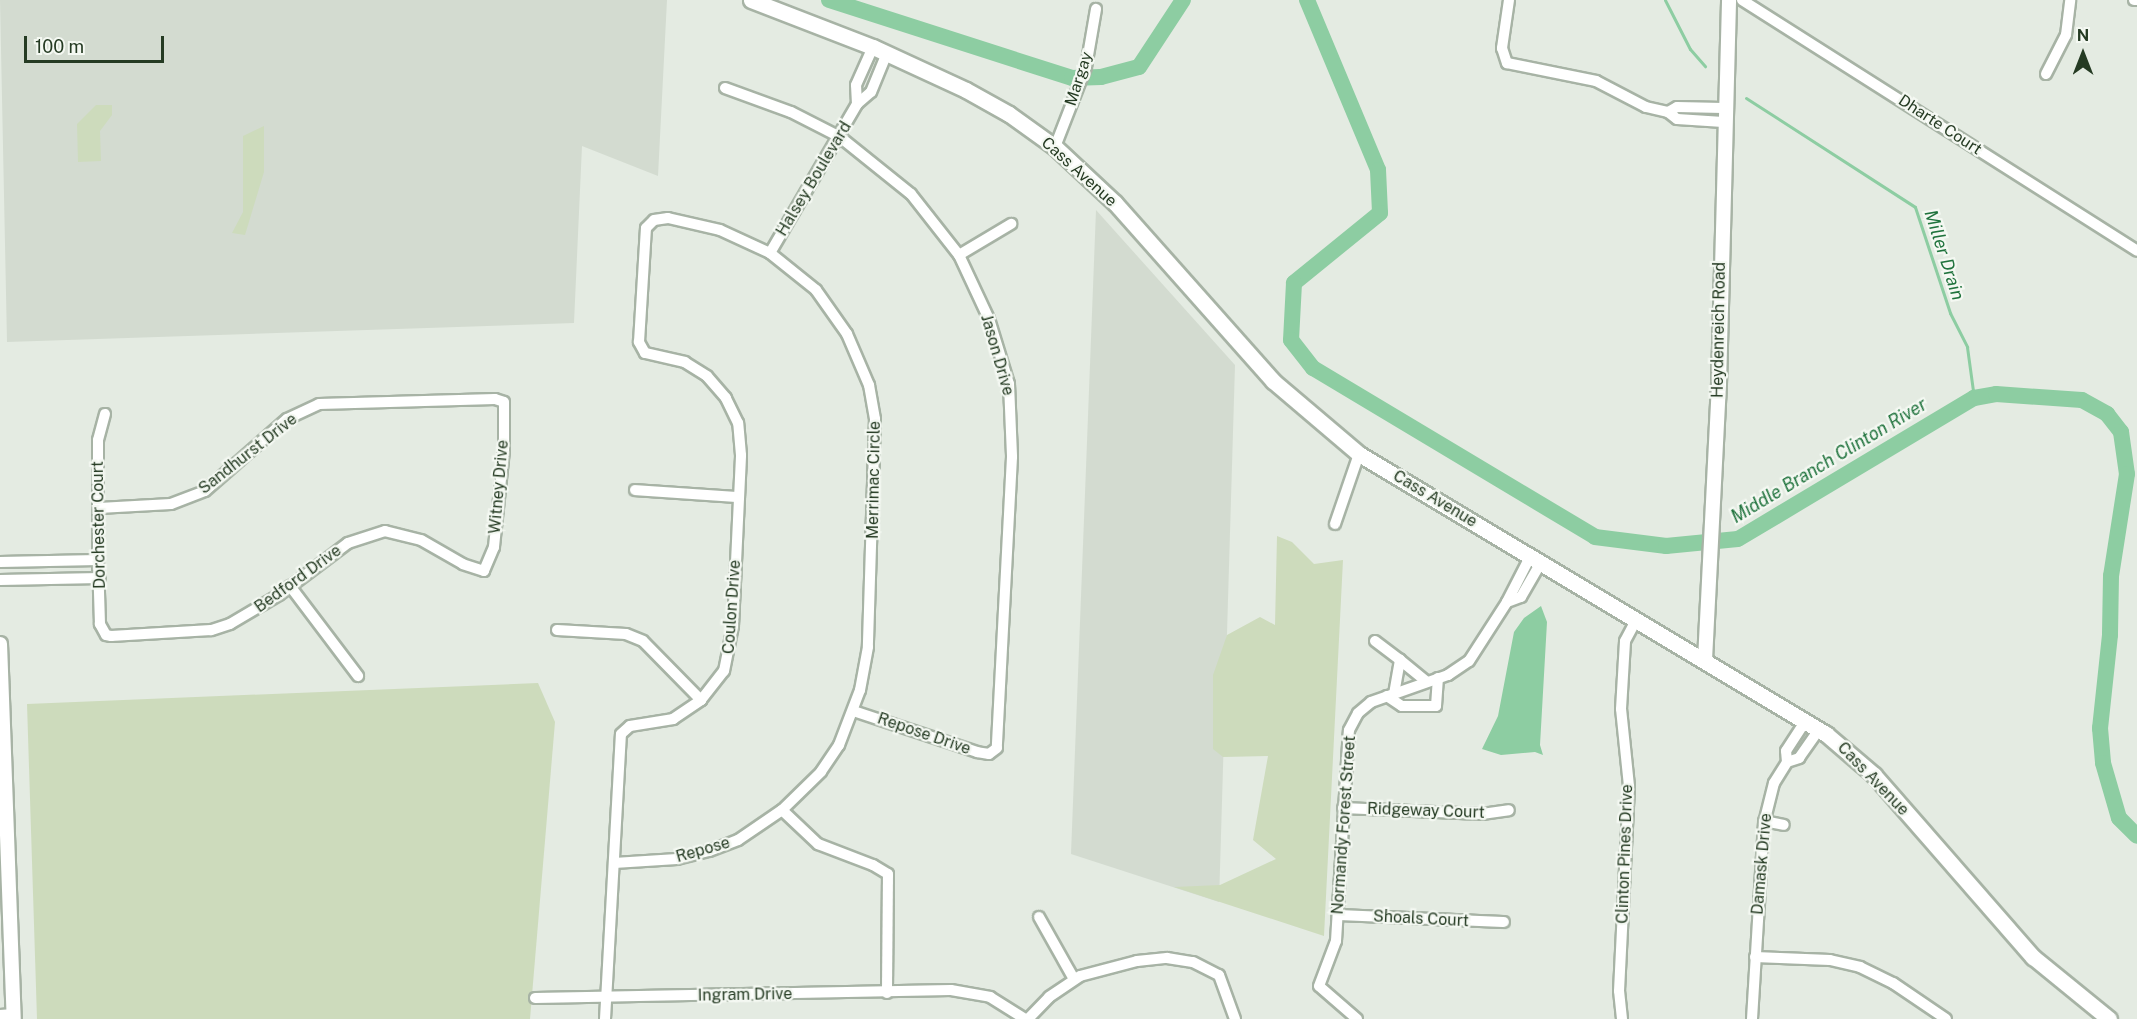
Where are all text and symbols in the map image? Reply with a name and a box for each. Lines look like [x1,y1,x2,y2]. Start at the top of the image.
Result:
scale bar [27,24,166,62]
north arrow [2053,24,2113,84]
text: N [2077,26,2089,45]
text: 100 m [35,36,84,57]
street label: Margay [1061,49,1097,109]
street label: Dharte Court [1895,91,1985,159]
street label: Halsey Boulevard [772,118,856,240]
street label: Cass Avenue [1037,133,1121,211]
water label: Miller Drain [1919,207,1969,303]
street label: Heydenreich Road [1708,262,1730,398]
street label: Jason Drive [976,312,1018,398]
water label: Middle Branch Clinton River [1727,394,1931,528]
street label: Sandhurst Drive [195,410,301,498]
street label: Merrimac Circle [863,421,885,539]
street label: Witney Drive [485,439,513,535]
street label: Dorchester Court [88,461,110,589]
street label: Cass Avenue [1389,466,1481,532]
street label: Bedford Drive [251,541,345,617]
street label: Coulon Drive [719,559,745,655]
street label: Repose Drive [875,709,973,759]
street label: Normandy Forest Street [1328,735,1360,915]
street label: Cass Avenue [1833,738,1913,820]
street label: Clinton Pines Drive [1613,784,1637,924]
street label: Ridgeway Court [1367,799,1485,823]
street label: Damask Drive [1748,812,1776,916]
street label: Repose [674,833,732,867]
street label: Shoals Court [1373,907,1469,931]
street label: Ingram Drive [698,985,792,1005]

